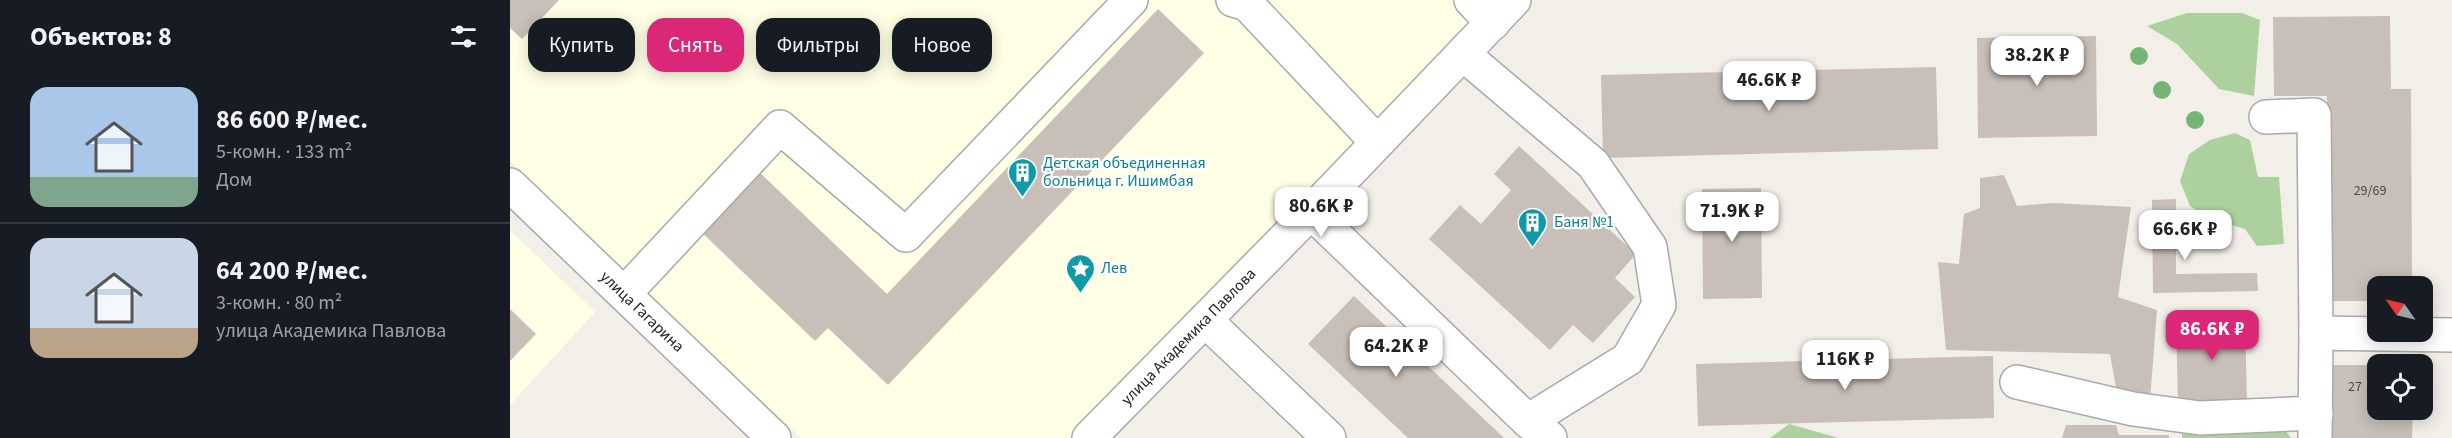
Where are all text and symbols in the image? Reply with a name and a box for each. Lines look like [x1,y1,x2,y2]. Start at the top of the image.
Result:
text: Объектов: 8 [30,18,172,55]
chip: Купить [528,18,635,72]
chip: Снять [647,18,744,72]
chip: Фильтры [756,18,880,72]
chip: Новое [892,18,992,72]
icon: filters [447,20,480,53]
pin: 38.2K ₽ [1982,36,2092,87]
text: 38.2K ₽ [2005,41,2069,69]
pin: 46.6K ₽ [1714,61,1824,112]
text: 46.6K ₽ [1737,66,1801,94]
text: 86 600 ₽/мес. [216,101,368,138]
icon: home [78,111,150,183]
text: 5-комн. · 133 m² [216,138,352,166]
place label: Детская объединенная больница г. Ишимбая [1043,152,1206,192]
building icon: Детская объединенная больница г. Ишимбая [1006,156,1038,198]
text: Дом [216,166,252,194]
house number: 29/69 [2354,181,2386,201]
pin: 80.6K ₽ [1266,187,1376,238]
text: 80.6K ₽ [1289,192,1353,220]
pin: 71.9K ₽ [1677,192,1787,243]
text: 71.9K ₽ [1700,197,1764,225]
building icon: Баня №1 [1517,206,1549,248]
pin: 66.6K ₽ [2130,210,2240,261]
place label: Баня №1 [1554,211,1614,233]
text: 66.6K ₽ [2153,215,2217,243]
text: 64 200 ₽/мес. [216,252,368,289]
place icon: Лев [1064,252,1096,294]
place label: Лев [1101,257,1127,279]
icon: home [78,262,150,334]
street label: улица Академика Павлова [1116,263,1261,410]
street label: улица Гагарина [595,266,689,357]
north arrow [2367,276,2433,342]
map controls [2367,276,2433,420]
text: 3-комн. · 80 m² [216,289,342,317]
pin: 86.6K ₽ [2157,310,2267,361]
text: 86.6K ₽ [2180,315,2244,343]
text: улица Академика Павлова [216,317,446,345]
pin: 64.2K ₽ [1341,327,1451,378]
text: 64.2K ₽ [1364,332,1428,360]
pin: 116K ₽ [1796,340,1894,391]
text: 116K ₽ [1816,345,1874,373]
button: locate [2367,354,2433,420]
house number: 27 [2348,377,2362,397]

